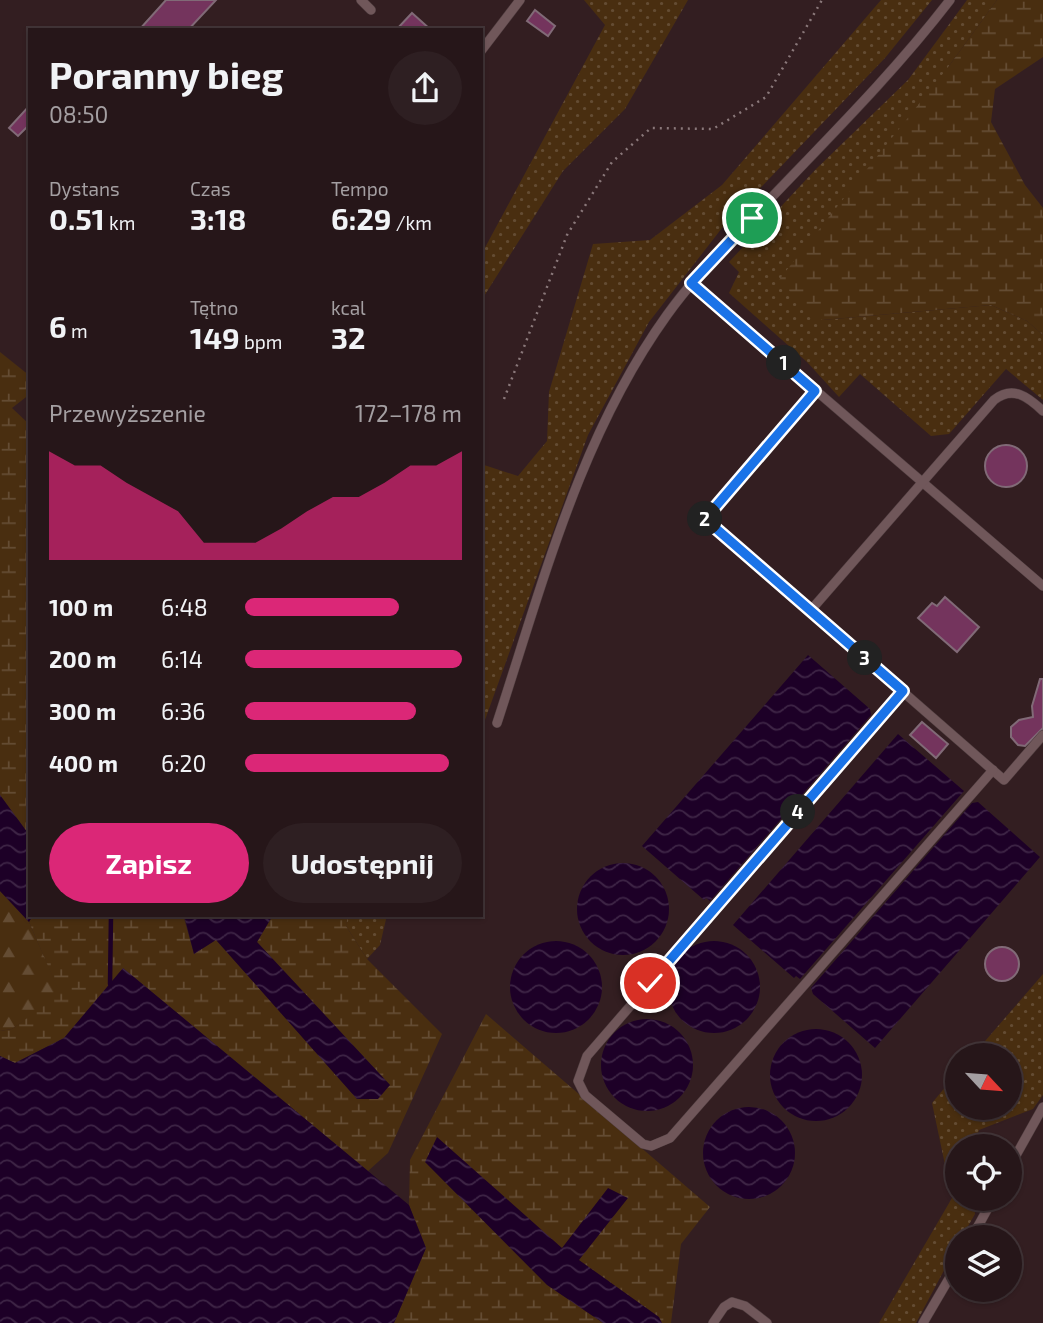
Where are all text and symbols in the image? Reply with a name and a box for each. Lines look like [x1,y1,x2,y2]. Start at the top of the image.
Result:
text: Poranny bieg [49,51,284,97]
button: share [388,51,462,125]
text: 08:50 [49,100,108,128]
text: Dystans [49,177,120,200]
text: Czas [190,177,231,200]
text: Tempo [331,177,389,200]
pin [722,188,782,248]
icon: arrive [733,199,771,237]
text: 0.51 [49,200,105,236]
text: 3:18 [190,200,246,236]
text: 6:29 [331,200,392,236]
text: km [105,211,135,234]
text: /km [392,211,432,234]
text: Tętno [190,296,238,319]
text: kcal [331,296,366,319]
text: 6 [49,308,67,344]
text: m [67,319,88,342]
text: 149 [190,319,240,355]
text: 32 [331,319,365,355]
text: bpm [240,330,283,353]
pin: 1 [766,346,802,380]
text: 1 [779,351,788,374]
text: Przewyższenie [49,399,206,427]
text: 172–178 m [355,399,462,427]
pin: 2 [688,502,722,536]
text: 2 [699,507,710,530]
text: 100 m [49,593,113,621]
text: 6:48 [161,593,208,621]
pin: 3 [848,640,882,676]
text: 200 m [49,645,117,673]
text: 6:14 [161,645,203,673]
text: 3 [859,646,870,669]
text: 300 m [49,697,116,725]
text: 6:36 [161,697,206,725]
text: 400 m [49,749,118,777]
text: 6:20 [161,749,206,777]
pin: 4 [780,794,816,830]
text: 4 [791,800,804,823]
button: Zapisz [49,823,249,903]
button: Udostępnij [263,823,462,903]
pin [620,953,680,1013]
icon: check [631,964,669,1002]
north arrow [945,1043,1022,1120]
map controls [945,1043,1022,1302]
button: locate [945,1134,1022,1211]
button: layers [945,1225,1022,1302]

